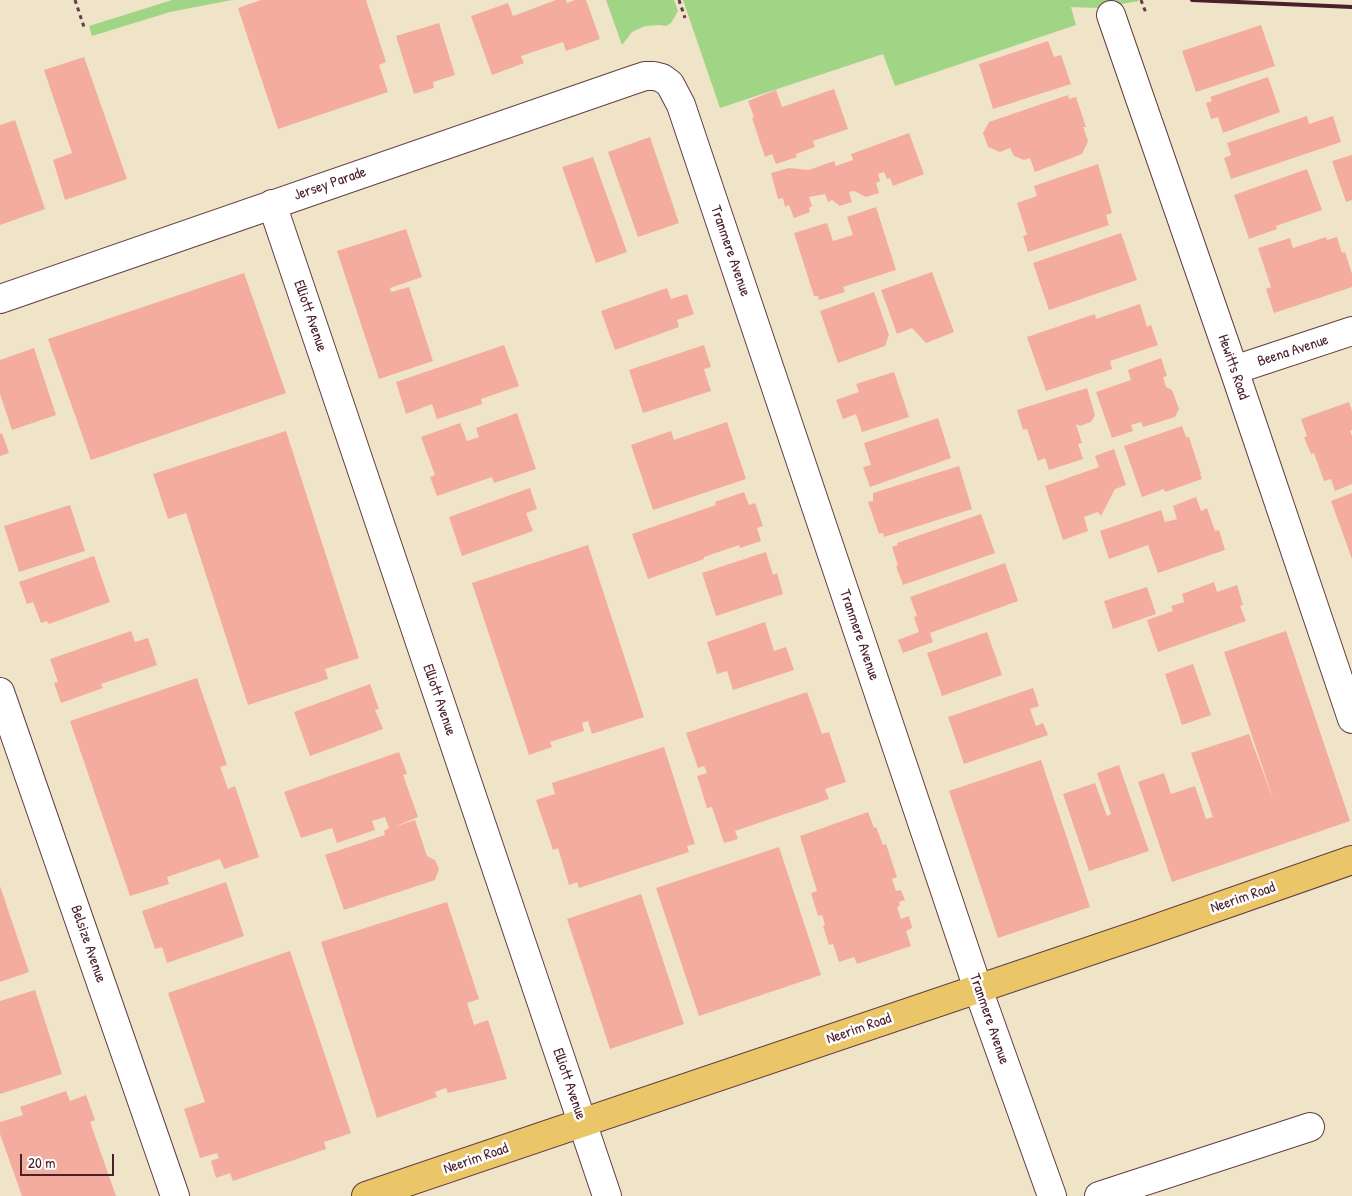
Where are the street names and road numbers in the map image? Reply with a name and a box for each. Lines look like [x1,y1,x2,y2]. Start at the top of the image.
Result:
street label: Jersey Parade [291,163,369,205]
street label: Tranmere Avenue [706,203,754,299]
street label: Elliott Avenue [289,278,331,354]
street label: Beena Avenue [1255,331,1331,371]
street label: Hewitts Road [1214,332,1252,402]
street label: Tranmere Avenue [835,587,883,683]
street label: Elliott Avenue [418,662,460,738]
street label: Neerim Road [1208,879,1278,917]
street label: Belsize Avenue [66,903,110,985]
street label: Tranmere Avenue [965,971,1013,1067]
street label: Neerim Road [824,1010,894,1048]
street label: Elliott Avenue [548,1046,590,1122]
street label: Neerim Road [441,1140,511,1178]

